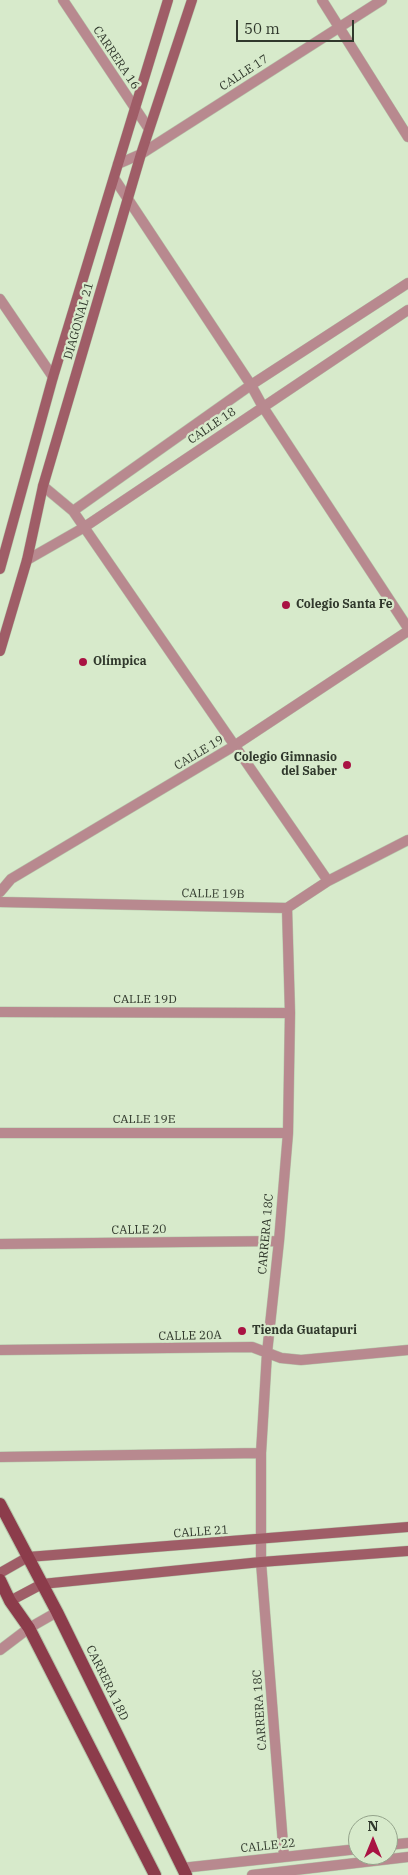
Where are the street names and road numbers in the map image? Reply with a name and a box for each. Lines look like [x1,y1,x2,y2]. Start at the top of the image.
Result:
street label: CARRERA 16 [90,24,142,92]
street label: CALLE 17 [217,52,271,94]
street label: DIAGONAL 21 [61,281,97,361]
street label: CALLE 18 [185,405,239,447]
street label: CALLE 19 [172,733,226,773]
street label: CALLE 19B [181,886,245,902]
street label: CALLE 19D [113,993,177,1007]
street label: CALLE 19E [113,1113,175,1127]
street label: CARRERA 18C [255,1193,277,1275]
street label: CALLE 20 [111,1222,167,1238]
street label: CALLE 20A [158,1328,222,1344]
street label: CALLE 21 [173,1523,229,1541]
street label: CARRERA 18D [83,1643,131,1723]
street label: CARRERA 18C [250,1669,270,1751]
street label: CALLE 22 [240,1836,296,1856]

